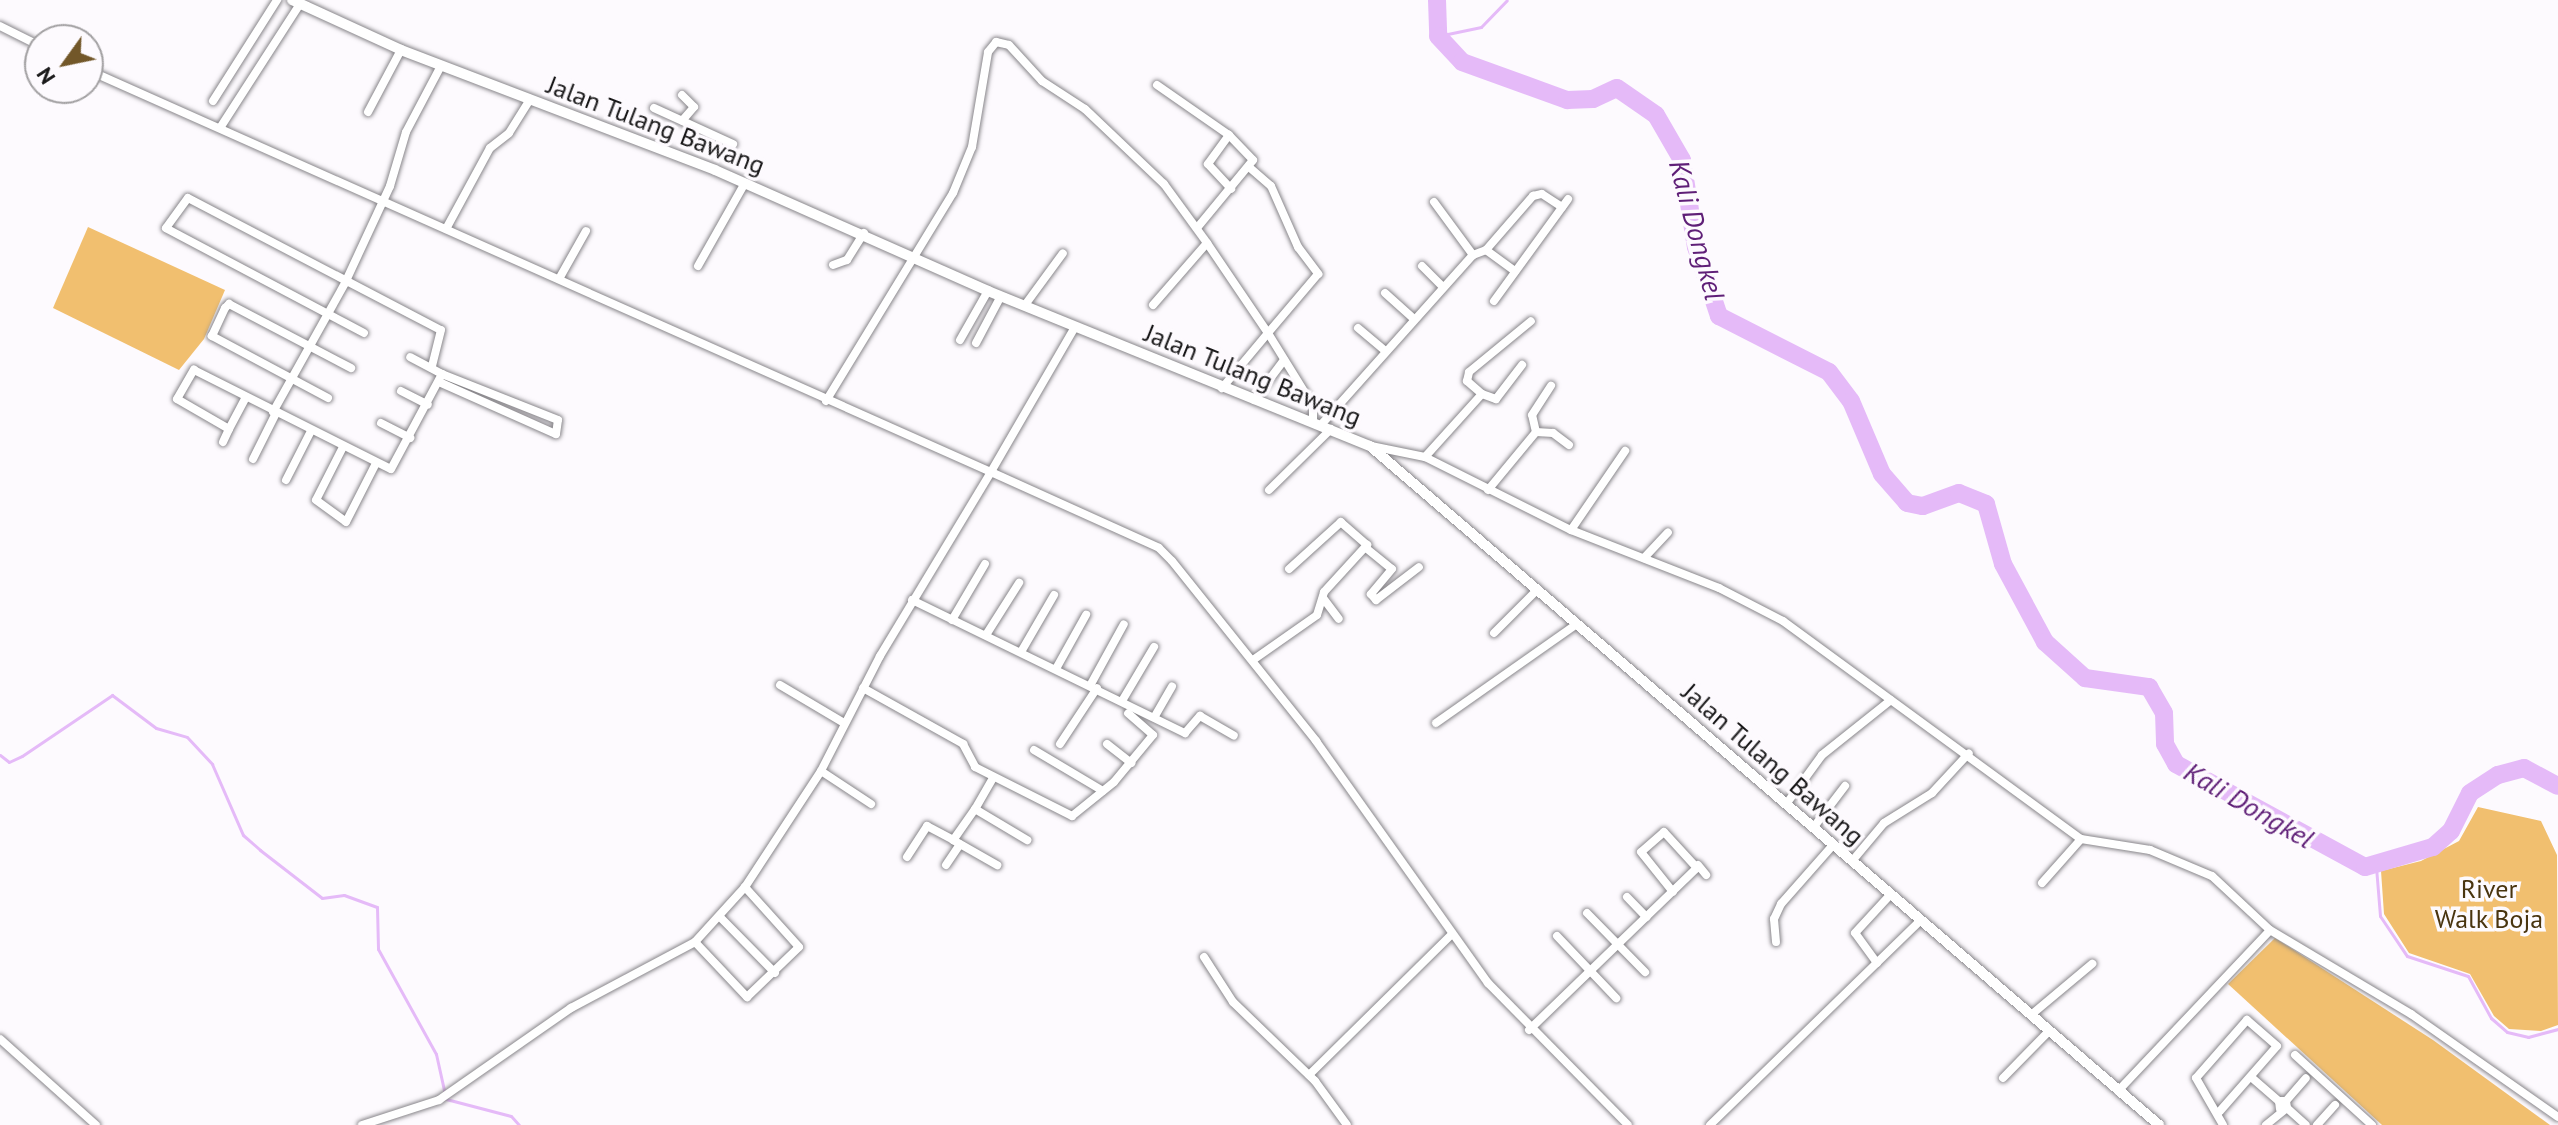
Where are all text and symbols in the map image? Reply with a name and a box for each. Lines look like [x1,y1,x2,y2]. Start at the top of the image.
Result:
north arrow [24,24,104,104]
text: N [30,62,61,90]
street label: Jalan Tulang Bawang [542,69,770,181]
water label: Kali Dongkel [1662,156,1732,304]
street label: Jalan Tulang Bawang [1140,317,1366,433]
street label: Jalan Tulang Bawang [1675,676,1871,852]
water label: Kali Dongkel [2178,754,2320,856]
park label: River Walk Boja [2434,873,2544,934]

